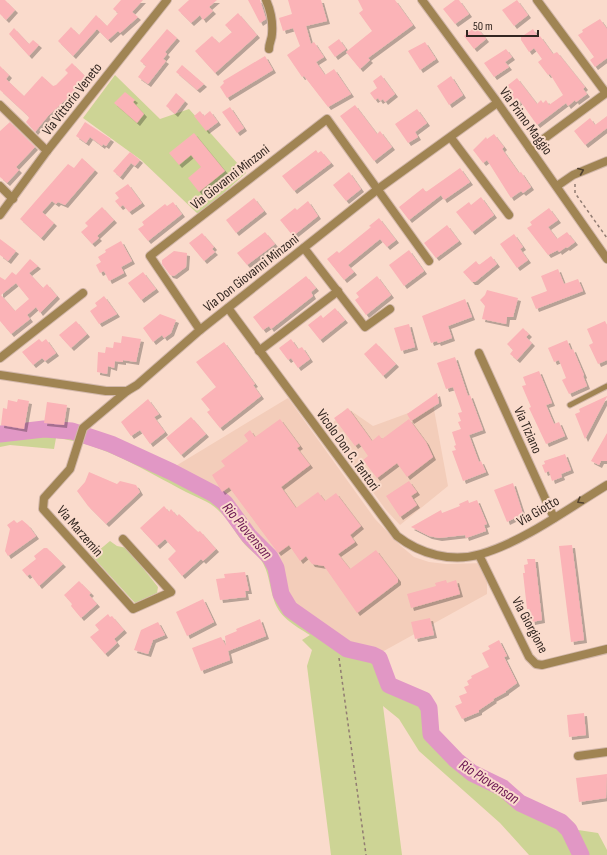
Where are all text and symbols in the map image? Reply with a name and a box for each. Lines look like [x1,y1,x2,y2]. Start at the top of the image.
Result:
scale bar [467,12,538,38]
text: 50 m [473,19,493,34]
street label: Via Vittorio Veneto [38,59,106,139]
street label: Via Primo Maggio [496,84,556,158]
street label: Via Giovanni Minzoni [187,141,273,213]
one-way arrow [577,168,584,176]
street label: Via Don Giovanni Minzoni [200,230,302,316]
street label: Via Tiziano [510,404,546,456]
street label: Vicolo Don C. Tentori [313,406,383,494]
street label: Via Giotto [514,492,562,530]
one-way arrow [577,497,584,504]
water label: Rio Piovensan [218,499,276,563]
street label: Via Marzemin [53,502,107,560]
street label: Via Giorgione [508,594,552,656]
water label: Rio Piovensan [455,755,523,809]

